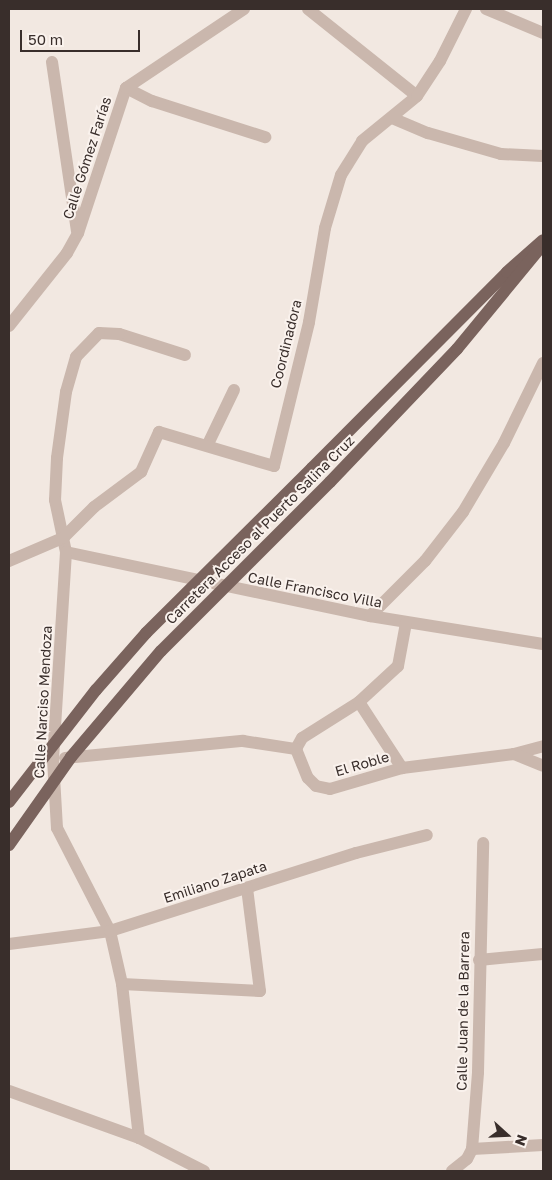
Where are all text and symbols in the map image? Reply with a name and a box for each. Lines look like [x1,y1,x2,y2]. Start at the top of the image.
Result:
scale bar [22,20,142,52]
text: 50 m [28,30,63,48]
street label: Calle Gómez Farías [59,95,115,221]
street label: Coordinadora [267,298,305,390]
street label: Carretera Acceso al Puerto Salina Cruz [162,432,358,628]
street label: Calle Francisco Villa [246,569,384,611]
street label: Calle Narciso Mendoza [31,625,55,779]
street label: El Roble [333,748,391,780]
street label: Emiliano Zapata [161,857,269,907]
street label: Calle Juan de la Barrera [453,931,473,1091]
north arrow [482,1110,532,1160]
text: N [512,1132,531,1148]

